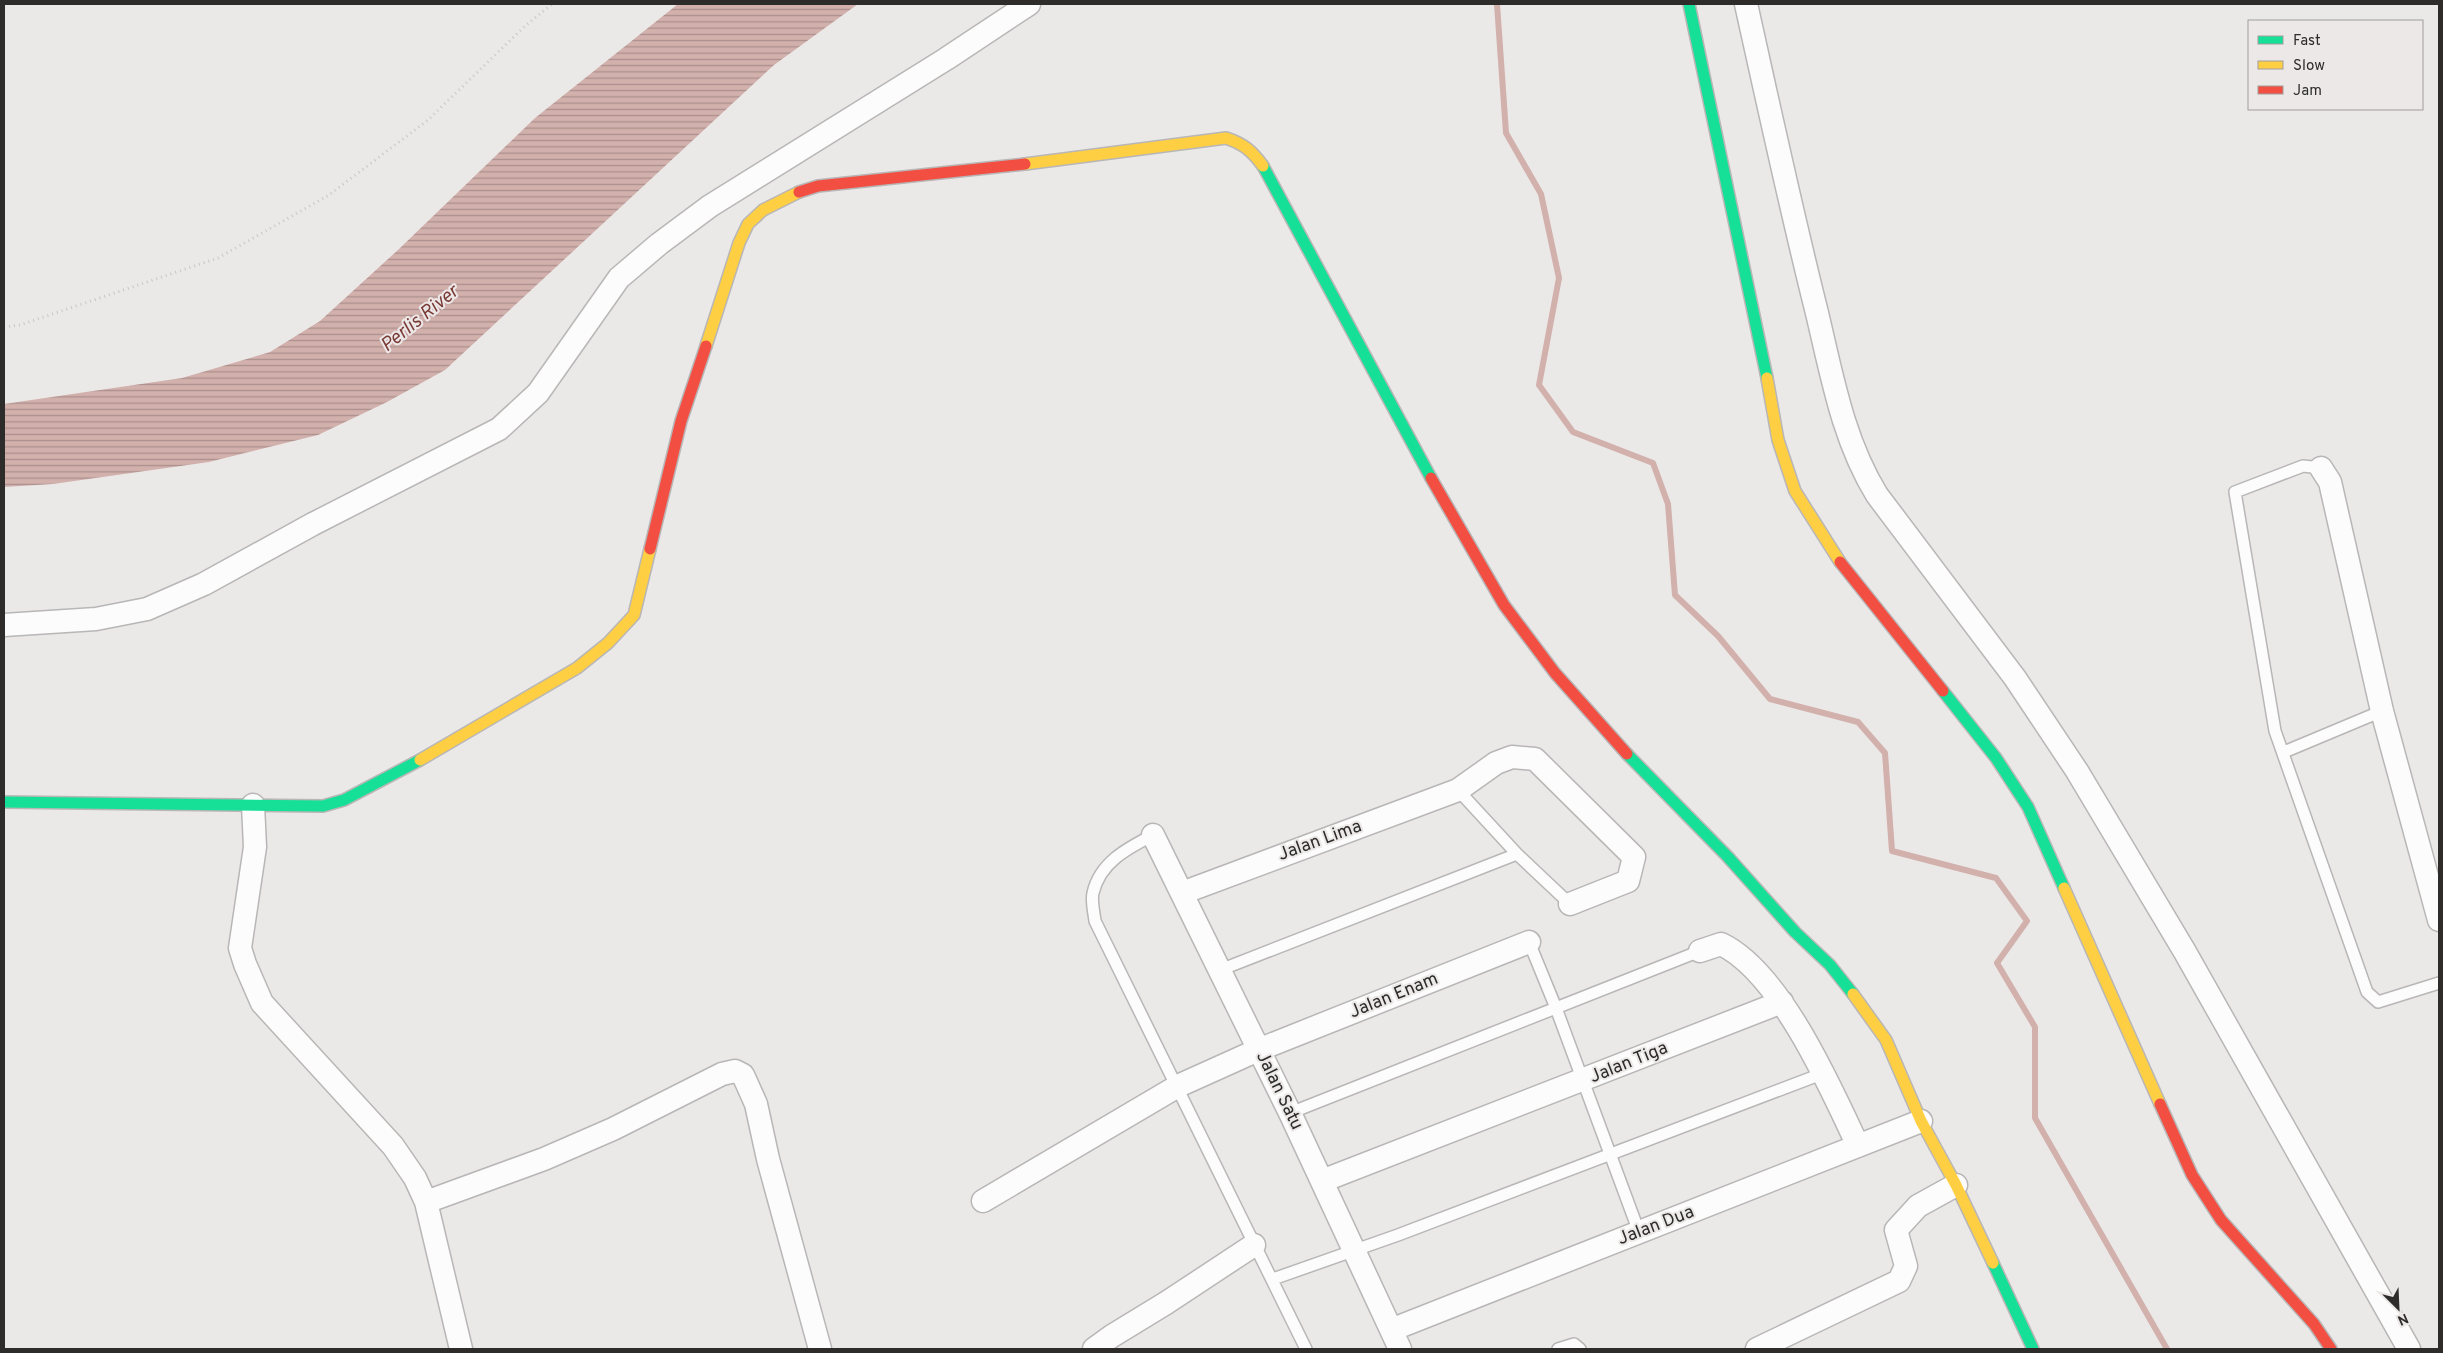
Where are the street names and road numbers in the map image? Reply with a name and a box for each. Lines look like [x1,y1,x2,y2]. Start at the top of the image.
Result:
street label: Jalan Lima [1275,815,1365,867]
street label: Jalan Enam [1346,968,1442,1024]
street label: Jalan Tiga [1587,1037,1671,1089]
street label: Jalan Satu [1250,1048,1308,1134]
street label: Jalan Dua [1614,1201,1698,1251]

